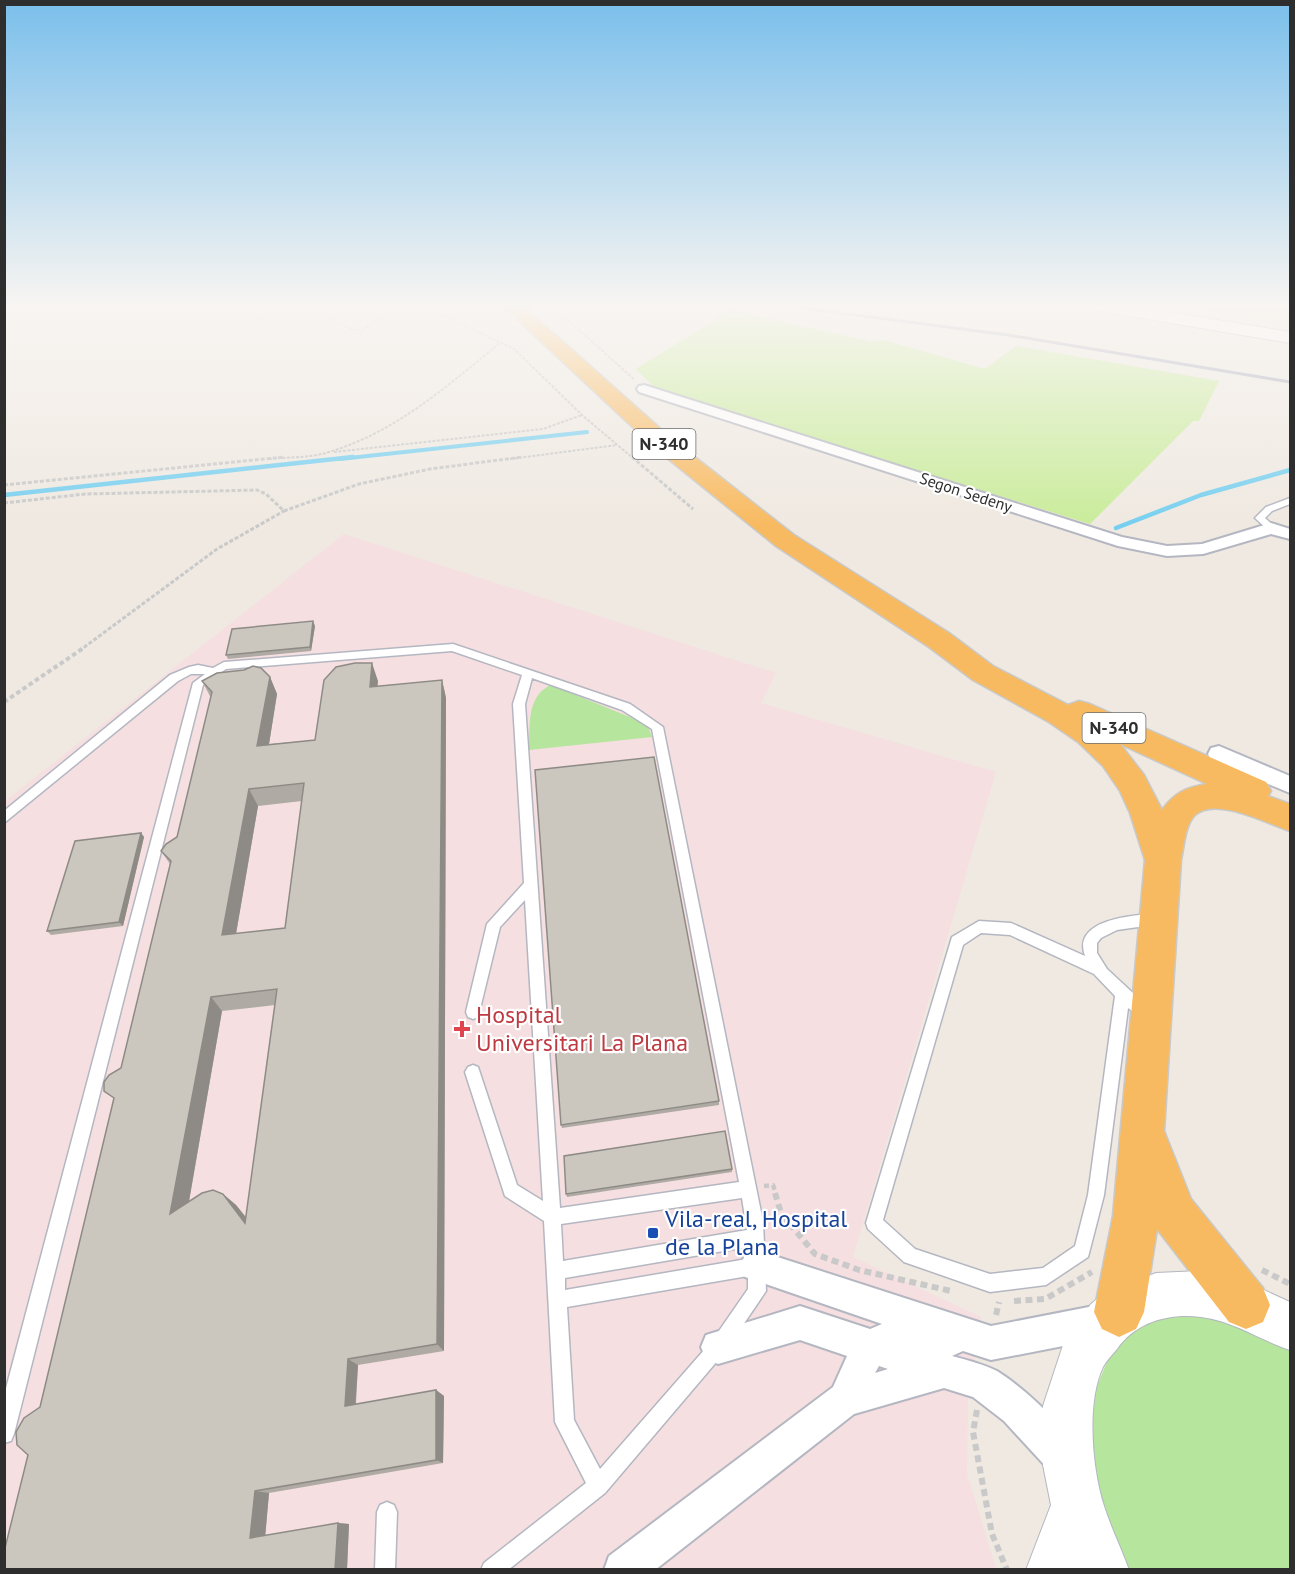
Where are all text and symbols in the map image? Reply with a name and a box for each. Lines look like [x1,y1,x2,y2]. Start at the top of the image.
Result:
road number: N-340 [632,429,696,459]
street label: Segon Sedeny [917,468,1015,517]
road number: N-340 [1082,713,1146,743]
place label: Hospital Universitari La Plana [476,999,688,1058]
marker: Hospital Universitari La Plana [453,1020,471,1038]
place label: Vila-real, Hospital de la Plana [664,1203,847,1262]
marker: Vila-real, Hospital de la Plana [646,1226,660,1240]

